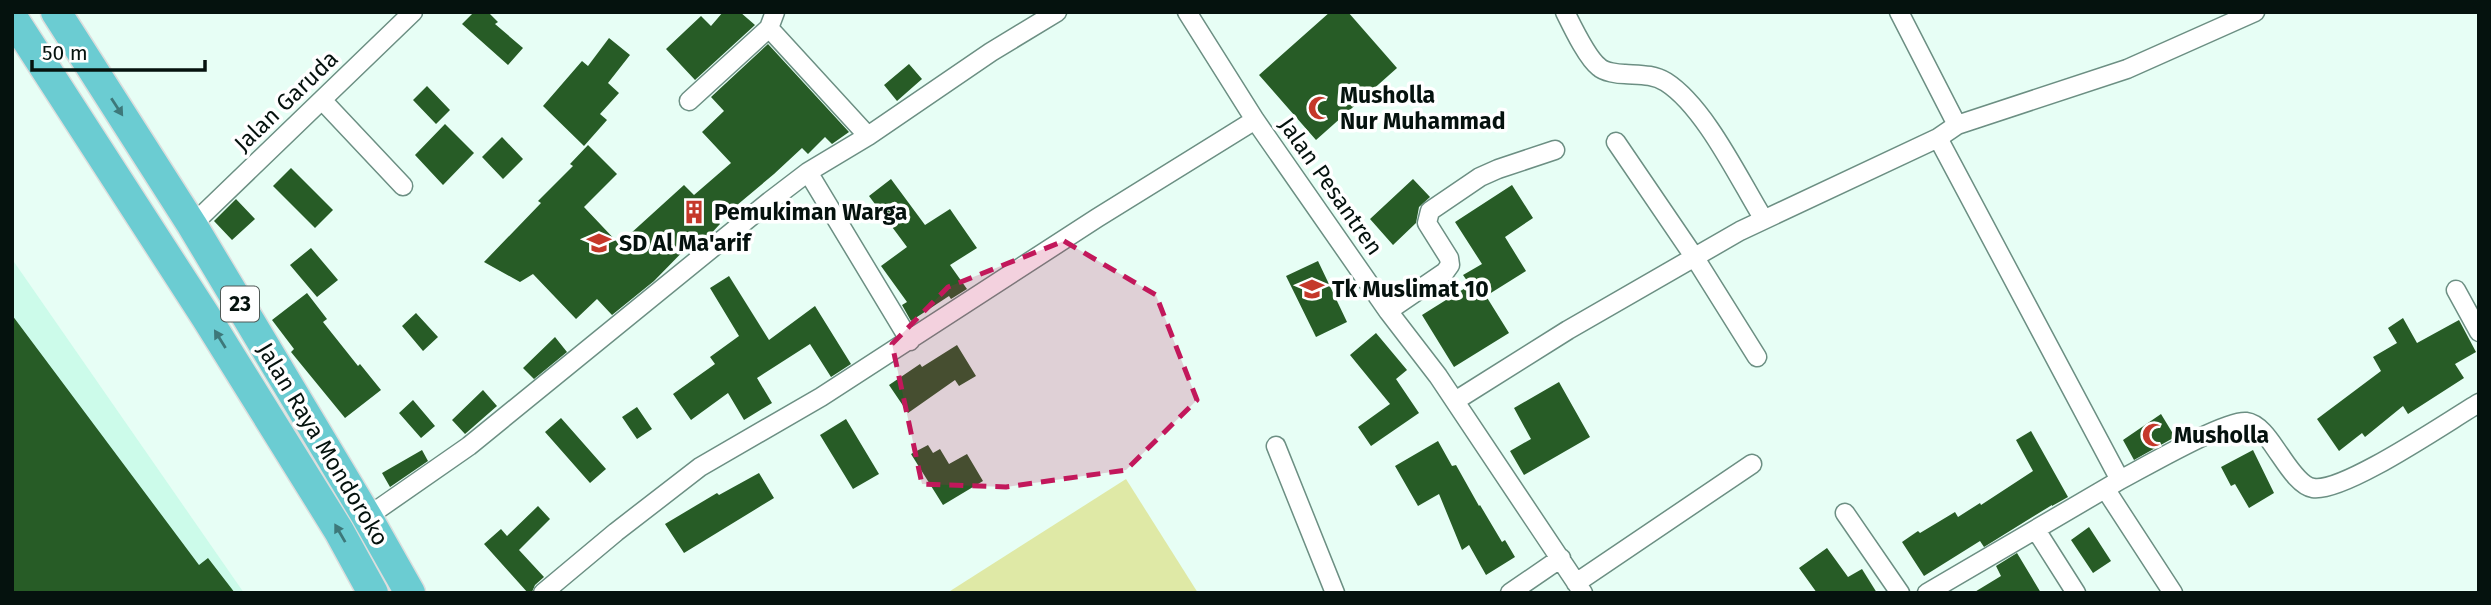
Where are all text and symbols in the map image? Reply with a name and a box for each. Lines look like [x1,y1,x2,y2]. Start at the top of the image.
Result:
scale bar [32,28,205,72]
text: 50 m [42,40,88,66]
street label: Jalan Garuda [228,45,344,157]
place label: Musholla Nur Muhammad [1340,81,1505,135]
mosque icon: Musholla Nur Muhammad [1306,94,1334,122]
one-way arrow [110,98,124,116]
street label: Jalan Pesantren [1273,112,1389,260]
building icon: Pemukiman Warga [680,198,708,226]
place label: Pemukiman Warga [714,198,907,226]
school or university icon: SD Al Ma'arif [585,229,613,257]
place label: SD Al Ma'arif [619,229,752,257]
school or university icon: Tk Muslimat 10 [1298,275,1326,303]
place label: Tk Muslimat 10 [1332,275,1489,303]
road number: 23 [221,286,259,322]
one-way arrow [214,330,227,349]
street label: Jalan Raya Mondoroko [251,337,395,551]
mosque icon: Musholla [2140,421,2168,449]
place label: Musholla [2174,421,2269,449]
one-way arrow [334,523,346,542]

